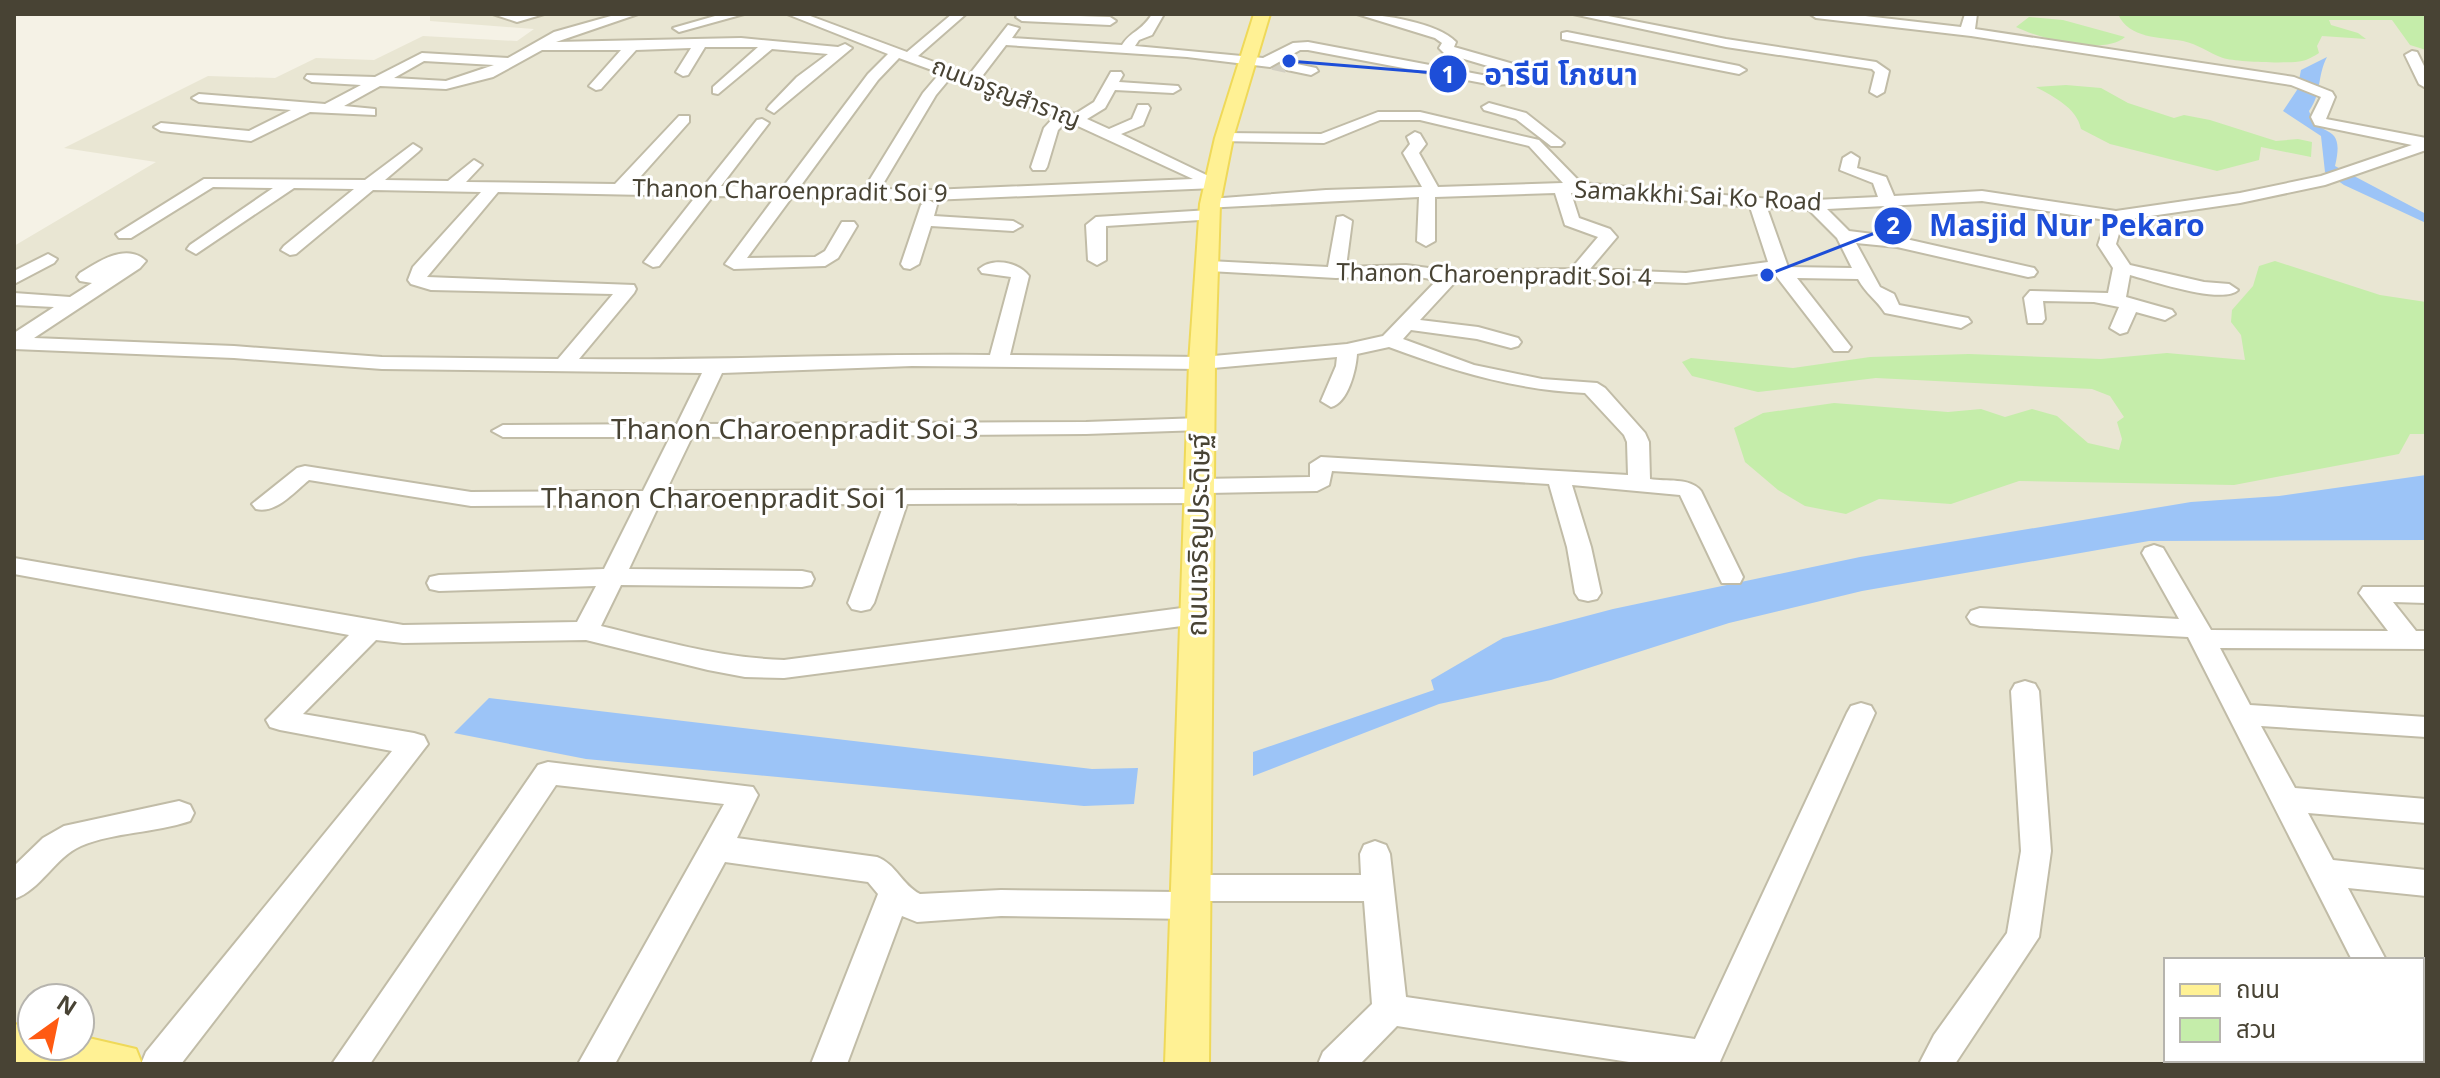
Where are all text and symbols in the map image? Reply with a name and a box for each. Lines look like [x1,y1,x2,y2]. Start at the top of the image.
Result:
callout: อารีนี โภชนา [1428,47,1654,101]
street label: ถนนจรูญสำราญ [927,48,1086,135]
text: อารีนี โภชนา [1484,53,1638,94]
text: 1 [1441,57,1455,90]
street label: Thanon Charoenpradit Soi 9 [632,170,948,209]
street label: Samakkhi Sai Ko Road [1573,172,1823,217]
callout: Masjid Nur Pekaro [1873,199,2221,253]
text: Masjid Nur Pekaro [1929,204,2205,245]
text: 2 [1886,208,1900,241]
street label: Thanon Charoenpradit Soi 4 [1336,254,1652,293]
street label: Thanon Charoenpradit Soi 3 [611,409,979,447]
street label: ถนนเจริญประดิษฐ์ [1176,433,1218,637]
street label: Thanon Charoenpradit Soi 1 [541,478,909,516]
legend [2164,958,2424,1062]
text: ถนน [2236,972,2280,1005]
north arrow [16,982,96,1062]
text: N [52,987,83,1022]
text: สวน [2236,1012,2276,1045]

